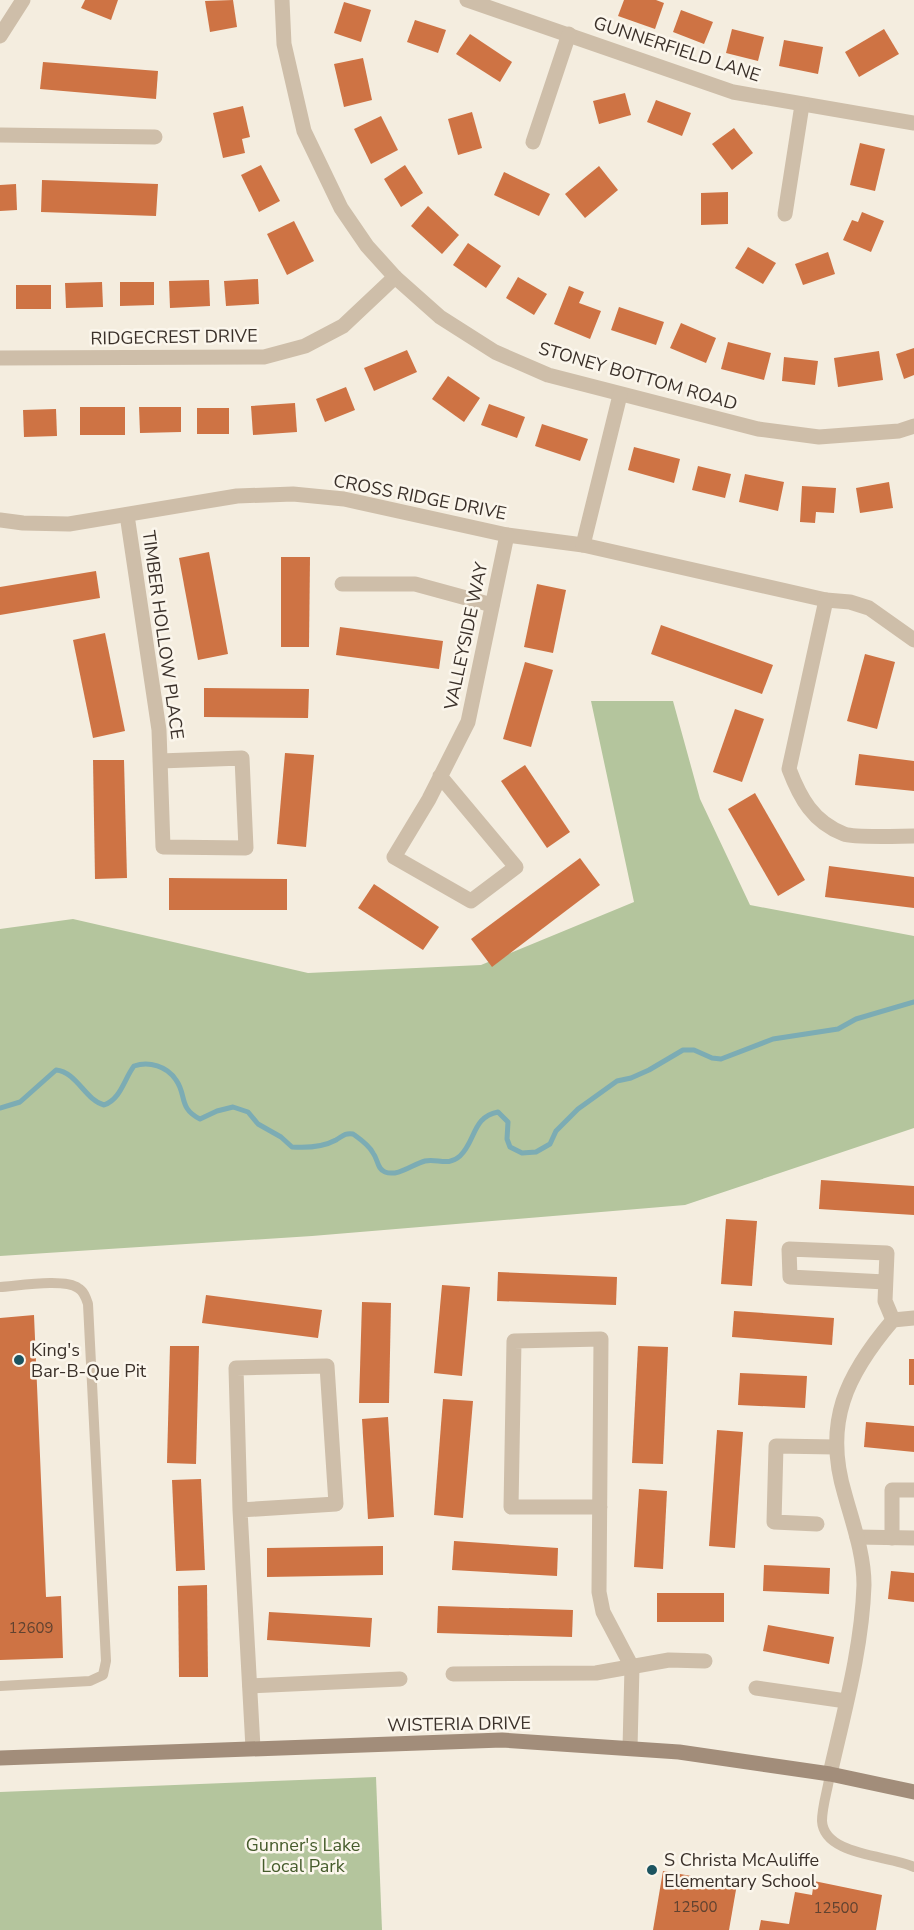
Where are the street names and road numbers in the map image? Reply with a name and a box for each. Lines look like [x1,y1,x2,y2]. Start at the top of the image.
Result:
street label: GUNNERFIELD LANE [590,11,764,87]
street label: RIDGECREST DRIVE [90,324,258,350]
street label: STONEY BOTTOM ROAD [536,336,740,416]
street label: CROSS RIDGE DRIVE [331,468,509,526]
street label: TIMBER HOLLOW PLACE [136,529,190,741]
street label: VALLEYSIDE WAY [438,560,493,713]
street label: WISTERIA DRIVE [387,1711,531,1737]

